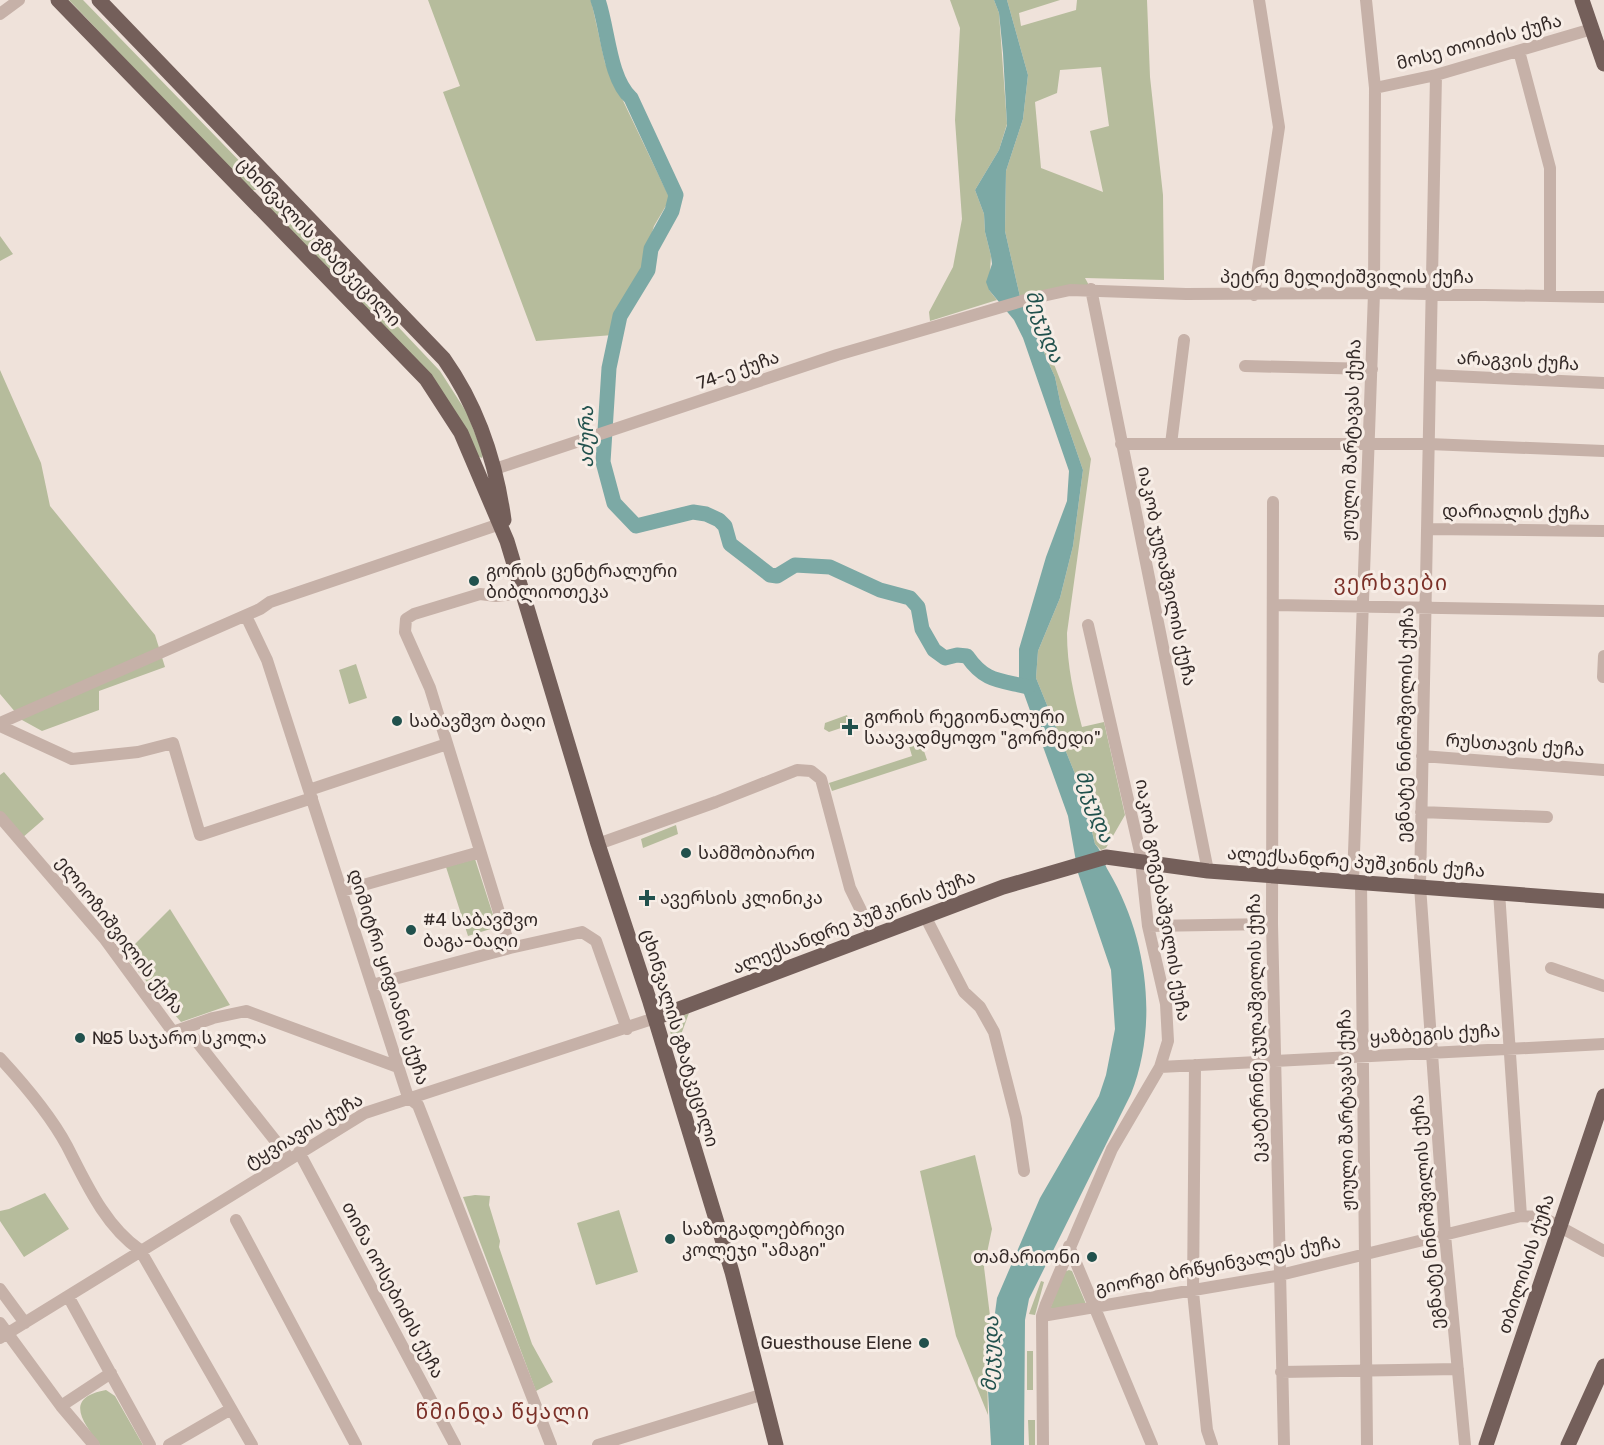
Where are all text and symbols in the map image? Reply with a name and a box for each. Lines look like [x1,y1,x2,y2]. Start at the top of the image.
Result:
street label: მოსე თოიძის ქუჩა [1394,9,1564,75]
street label: ცხინვალის გზატკეცილი [232,153,406,331]
street label: პეტრე მელიქიშვილის ქუჩა [1220,266,1474,288]
water label: მეჯუდა [1021,286,1070,367]
street label: ჟიული შარტავას ქუჩა [1336,338,1366,542]
street label: 74-ე ქუჩა [694,346,782,394]
street label: არაგვის ქუჩა [1456,347,1580,375]
water label: აძურა [574,405,598,468]
street label: იაკობ ჯუღაშვილის ქუჩა [1133,464,1201,688]
street label: დარიალის ქუჩა [1442,500,1590,524]
place label: გორის ცენტრალური ბიბლიოთეკა [486,560,677,603]
district label: ვერხვები [1333,570,1449,595]
marker: გორის ცენტრალური ბიბლიოთეკა [467,574,481,588]
street label: ეგნატე ნინოშვილის ქუჩა [1392,607,1418,843]
place label: გორის რეგიონალური საავადმყოფო "გორმედი" [864,706,1101,749]
place label: საბავშვო ბაღი [409,710,546,732]
marker: საბავშვო ბაღი [390,714,404,728]
marker: გორის რეგიონალური საავადმყოფო "გორმედი" [841,718,859,736]
street label: რუსთავის ქუჩა [1445,729,1585,761]
water label: მეჯუდა [1071,766,1120,847]
street label: იაკობ გოგებაშვილის ქუჩა [1131,777,1195,1023]
place label: სამშობიარო [698,842,815,864]
street label: ალექსანდრე პუშკინის ქუჩა [1226,842,1486,882]
marker: სამშობიარო [679,846,693,860]
street label: ელიოზიშვილის ქუჩა [51,852,189,1018]
street label: ალექსანდრე პუშკინის ქუჩა [729,865,979,979]
street label: დიმიტრი ყიფიანის ქუჩა [344,866,434,1088]
place label: ავერსის კლინიკა [660,887,823,909]
marker: ავერსის კლინიკა [638,889,656,907]
street label: ეკატერინე ჯუღაშვილის ქუჩა [1243,893,1269,1163]
place label: #4 საბავშვო ბაგა-ბაღი [423,909,538,952]
marker: #4 საბავშვო ბაგა-ბაღი [404,923,418,937]
street label: ცხინვალის გზატკეცილი [636,926,724,1150]
street label: ჟიული შარტავას ქუჩა [1333,1009,1359,1211]
street label: ყაზბეგის ქუჩა [1369,1020,1501,1048]
place label: №5 საჯარო სკოლა [92,1027,267,1049]
marker: №5 საჯარო სკოლა [73,1031,87,1045]
street label: ტყვიავის ქუჩა [241,1088,367,1174]
street label: ეგნატე ნინოშვილის ქუჩა [1406,1094,1448,1330]
street label: თბილისის ქუჩა [1493,1191,1559,1337]
street label: თინა იოსებიძის ქუჩა [337,1198,449,1382]
place label: საზოგადოებრივი კოლეჯი "ამაგი" [682,1218,845,1261]
street label: გიორგი ბრწყინვალეს ქუჩა [1093,1230,1343,1300]
marker: საზოგადოებრივი კოლეჯი "ამაგი" [663,1232,677,1246]
place label: თამარიონი [973,1246,1080,1268]
marker: თამარიონი [1085,1250,1099,1264]
water label: მეჯუდა [977,1315,1003,1392]
place label: Guesthouse Elene [760,1332,912,1354]
marker: Guesthouse Elene [917,1336,931,1350]
district label: წმინდა წყალი [415,1399,591,1425]

